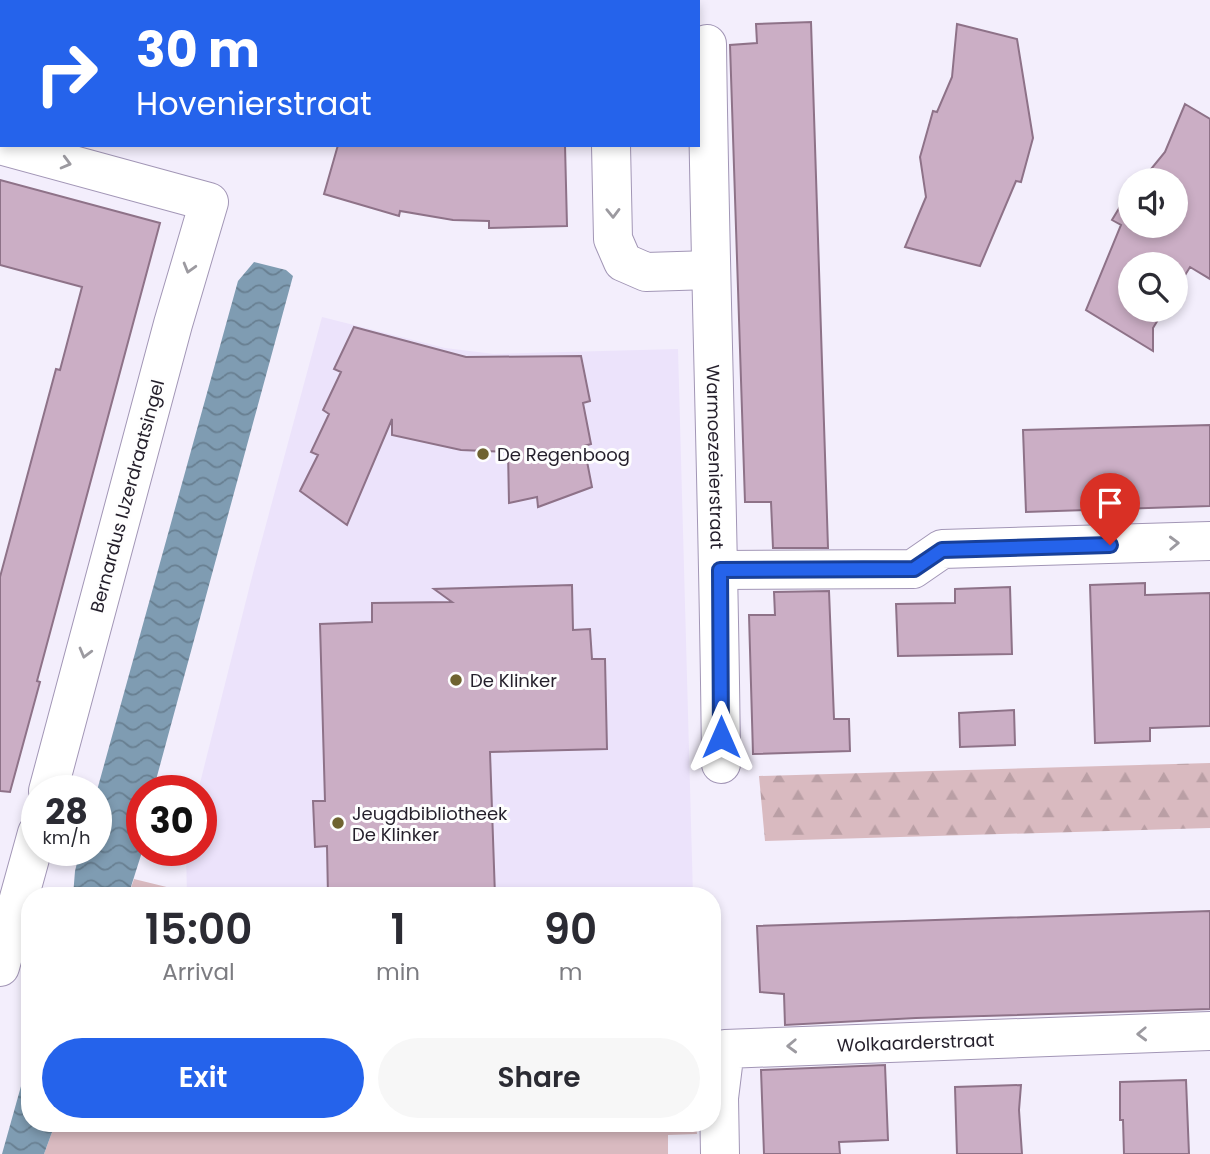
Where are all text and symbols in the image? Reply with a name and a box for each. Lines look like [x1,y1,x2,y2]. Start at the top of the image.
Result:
text: 30 m [136,16,260,84]
icon: right [21,28,112,119]
text: Hovenierstraat [136,81,372,126]
one-way arrow [60,155,72,170]
map controls [1118,168,1188,322]
button: sound [1118,168,1188,238]
one-way arrow [605,208,620,219]
button: search [1118,252,1188,322]
one-way arrow [183,262,198,274]
street label: Warmoezenierstraat [701,364,730,549]
street label: Bernardus IJzerdraatsingel [84,377,170,615]
place label: De Regenboog [497,442,630,467]
marker: De Regenboog [475,446,491,462]
pin [1080,473,1140,545]
icon: arrive [1091,484,1129,522]
one-way arrow [1169,535,1180,550]
one-way arrow [79,647,93,659]
place label: De Klinker [470,668,557,693]
marker: De Klinker [448,672,464,688]
position arrow [684,700,758,774]
speed limit sign: 30 [126,775,217,866]
text: 28 [45,787,88,836]
place label: Jeugdbibliotheek De Klinker [352,801,508,847]
marker: Jeugdbibliotheek De Klinker [330,815,346,831]
text: km/h [43,825,90,850]
text: 15:00 [145,900,252,959]
text: 1 [390,900,406,959]
text: 90 [544,900,597,959]
text: Arrival [162,956,235,988]
text: min [376,956,420,988]
text: m [559,956,582,988]
street label: Wolkaarderstraat [836,1027,995,1057]
one-way arrow [1136,1027,1147,1042]
button: Exit [42,1038,364,1118]
button: Share [378,1038,700,1118]
one-way arrow [786,1039,797,1054]

